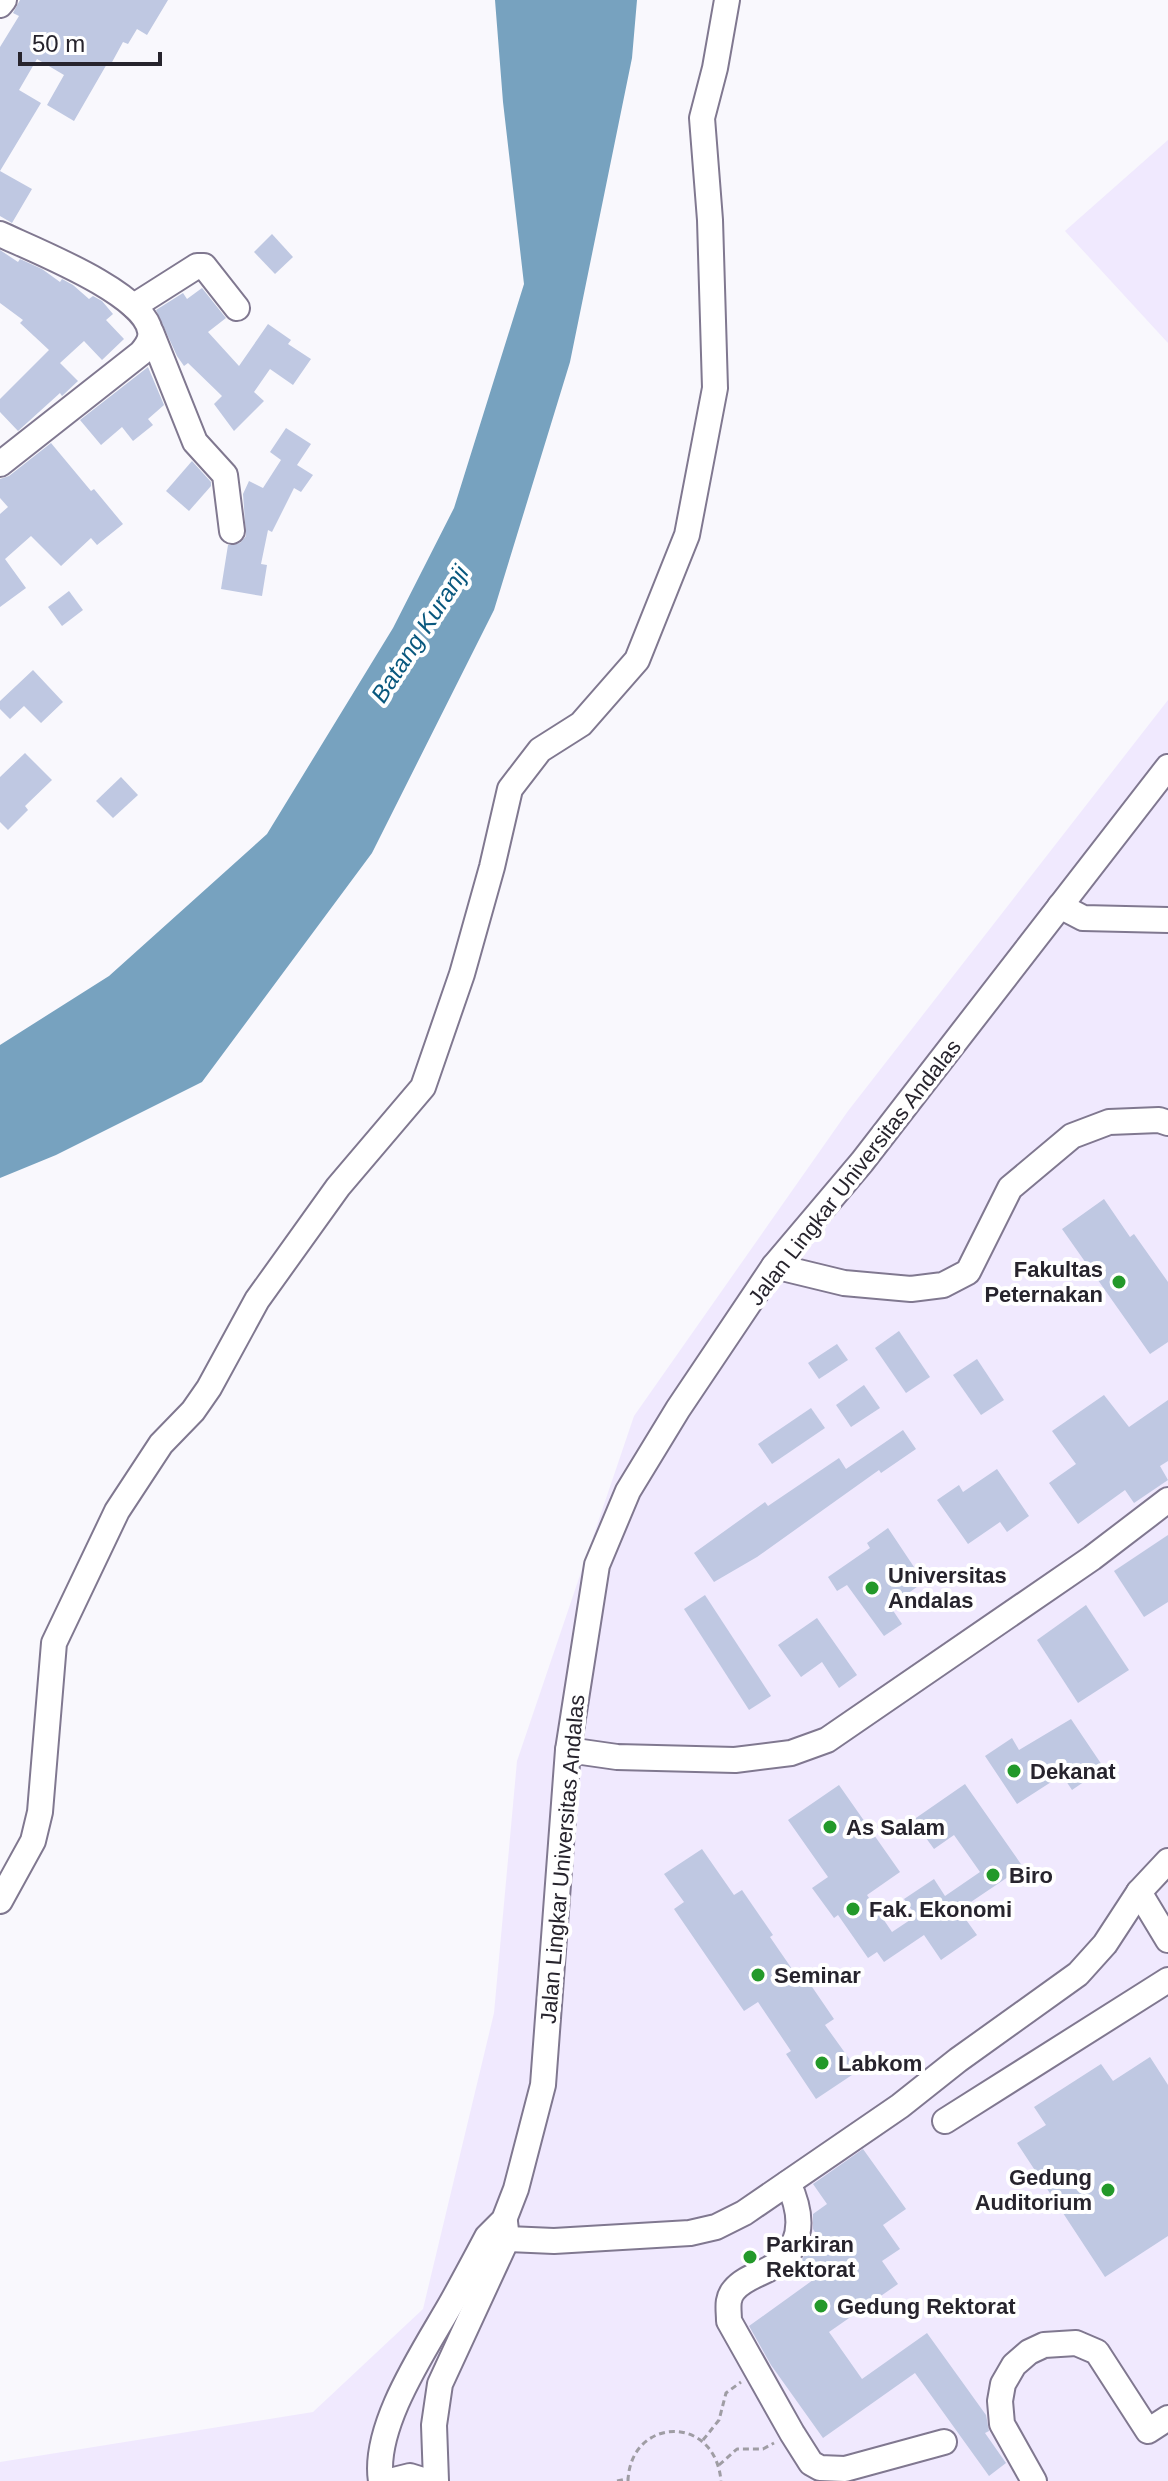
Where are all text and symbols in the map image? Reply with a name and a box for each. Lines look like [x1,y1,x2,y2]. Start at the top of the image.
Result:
scale bar [20,16,160,66]
text: 50 m [32,30,85,57]
water label: Batang Kuranji [365,560,474,707]
street label: Jalan Lingkar Universitas Andalas [743,1035,966,1310]
place label: Fakultas Peternakan [984,1257,1103,1307]
marker: Fakultas Peternakan [1110,1273,1128,1291]
place label: Universitas Andalas [888,1563,1007,1613]
marker: Universitas Andalas [863,1579,881,1597]
street label: Jalan Lingkar Universitas Andalas [536,1693,589,2025]
place label: Dekanat [1030,1759,1116,1784]
marker: Dekanat [1005,1762,1023,1780]
place label: As Salam [846,1815,945,1840]
marker: As Salam [821,1818,839,1836]
place label: Biro [1009,1863,1053,1888]
marker: Biro [984,1866,1002,1884]
place label: Fak. Ekonomi [869,1897,1012,1922]
marker: Fak. Ekonomi [844,1900,862,1918]
place label: Seminar [774,1963,861,1988]
marker: Seminar [749,1966,767,1984]
place label: Labkom [838,2051,922,2076]
marker: Labkom [813,2054,831,2072]
place label: Gedung Auditorium [975,2165,1092,2215]
marker: Gedung Auditorium [1099,2181,1117,2199]
place label: Parkiran Rektorat [766,2232,856,2282]
marker: Parkiran Rektorat [741,2248,759,2266]
place label: Gedung Rektorat [837,2294,1016,2319]
marker: Gedung Rektorat [812,2297,830,2315]

